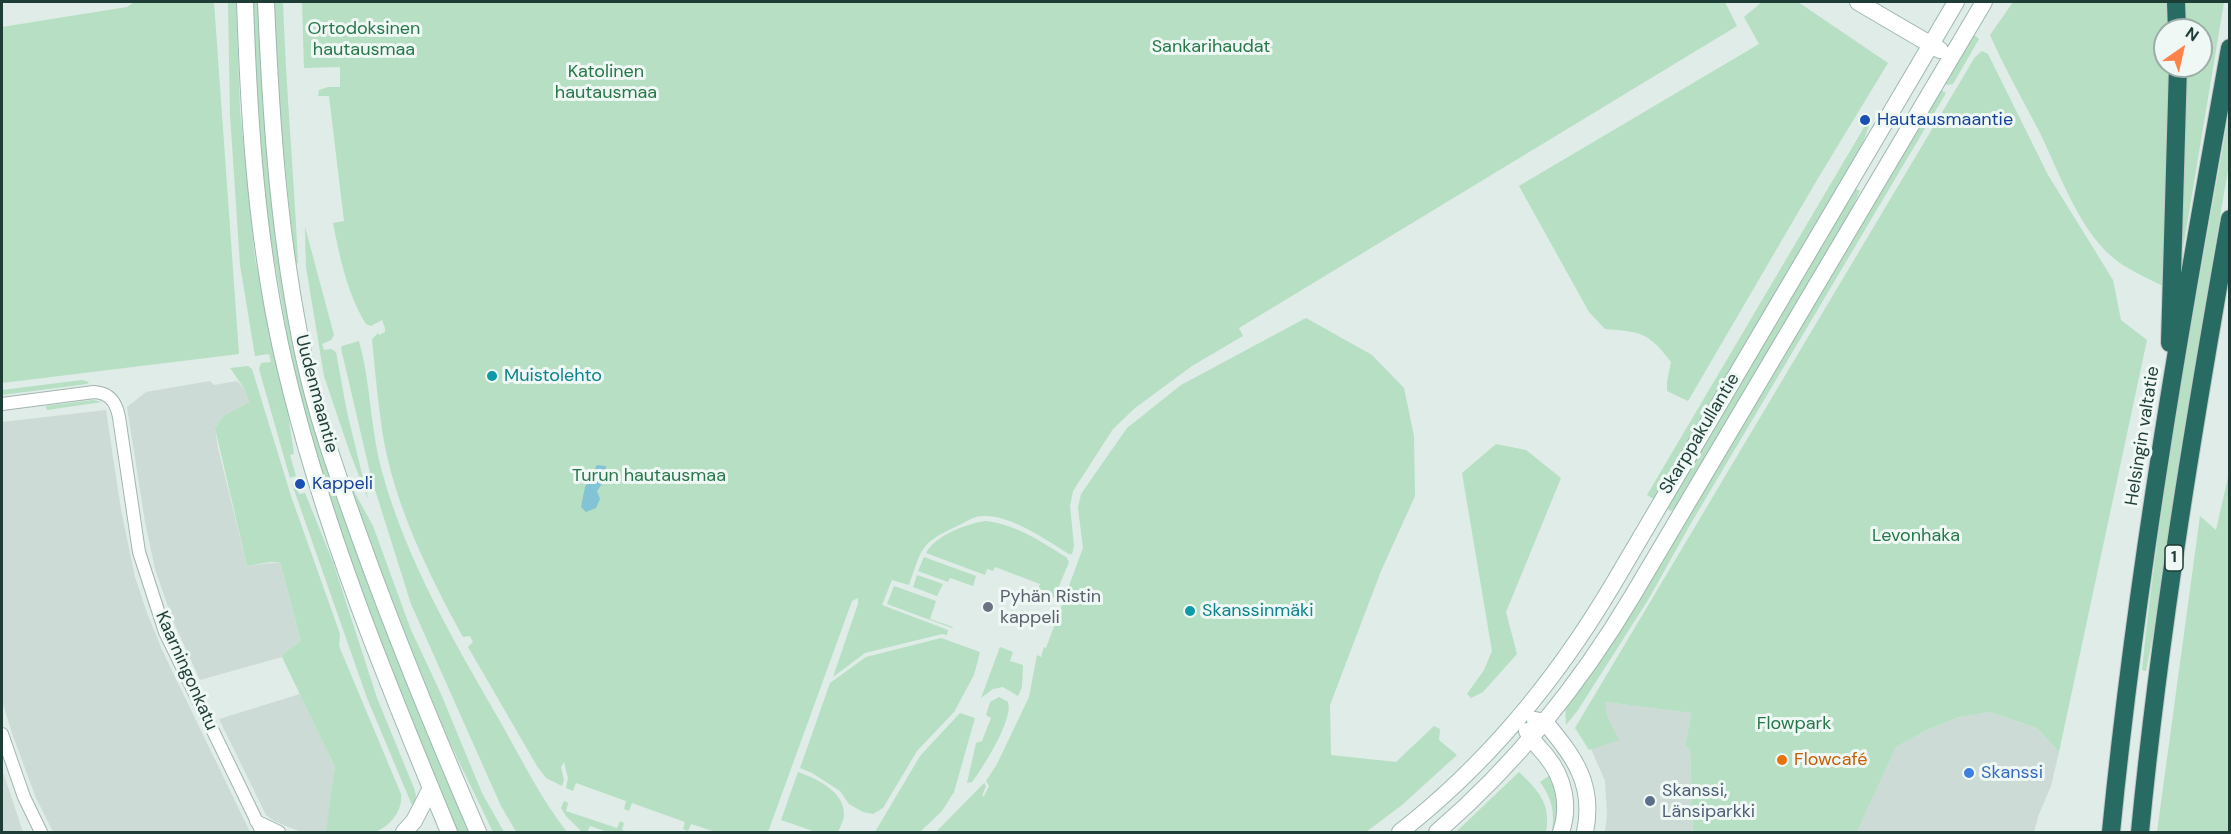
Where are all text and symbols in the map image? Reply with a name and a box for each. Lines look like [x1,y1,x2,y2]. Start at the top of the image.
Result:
park label: Ortodoksinen hautausmaa [308,18,420,60]
north arrow [2153,18,2213,78]
text: N [2182,22,2203,46]
park label: Sankarihaudat [1152,36,1270,58]
park label: Katolinen hautausmaa [555,61,657,104]
place label: Hautausmaantie [1877,109,2013,131]
marker: Hautausmaantie [1858,113,1872,127]
street label: Uudenmaantie [290,333,342,455]
place label: Muistolehto [504,365,602,387]
street label: Helsingin valtatie [2121,365,2165,507]
marker: Muistolehto [485,369,499,383]
street label: Skarppakullantie [1655,370,1745,498]
park label: Turun hautausmaa [572,465,726,487]
place label: Kappeli [312,473,373,495]
marker: Kappeli [293,477,307,491]
park label: Levonhaka [1872,525,1960,547]
road number: 1 [2165,545,2183,571]
place label: Pyhän Ristin kappeli [1000,586,1101,628]
marker: Pyhän Ristin kappeli [981,600,995,614]
place label: Skanssinmäki [1202,600,1314,622]
marker: Skanssinmäki [1183,604,1197,618]
street label: Kaarningonkatu [150,608,222,734]
park label: Flowpark [1757,713,1831,735]
place label: Flowcafé [1794,749,1867,771]
marker: Flowcafé [1775,753,1789,767]
place label: Skanssi [1981,762,2043,784]
marker: Skanssi [1962,766,1976,780]
place label: Skanssi, Länsiparkki [1662,780,1755,822]
marker: Skanssi, Länsiparkki [1643,794,1657,808]

